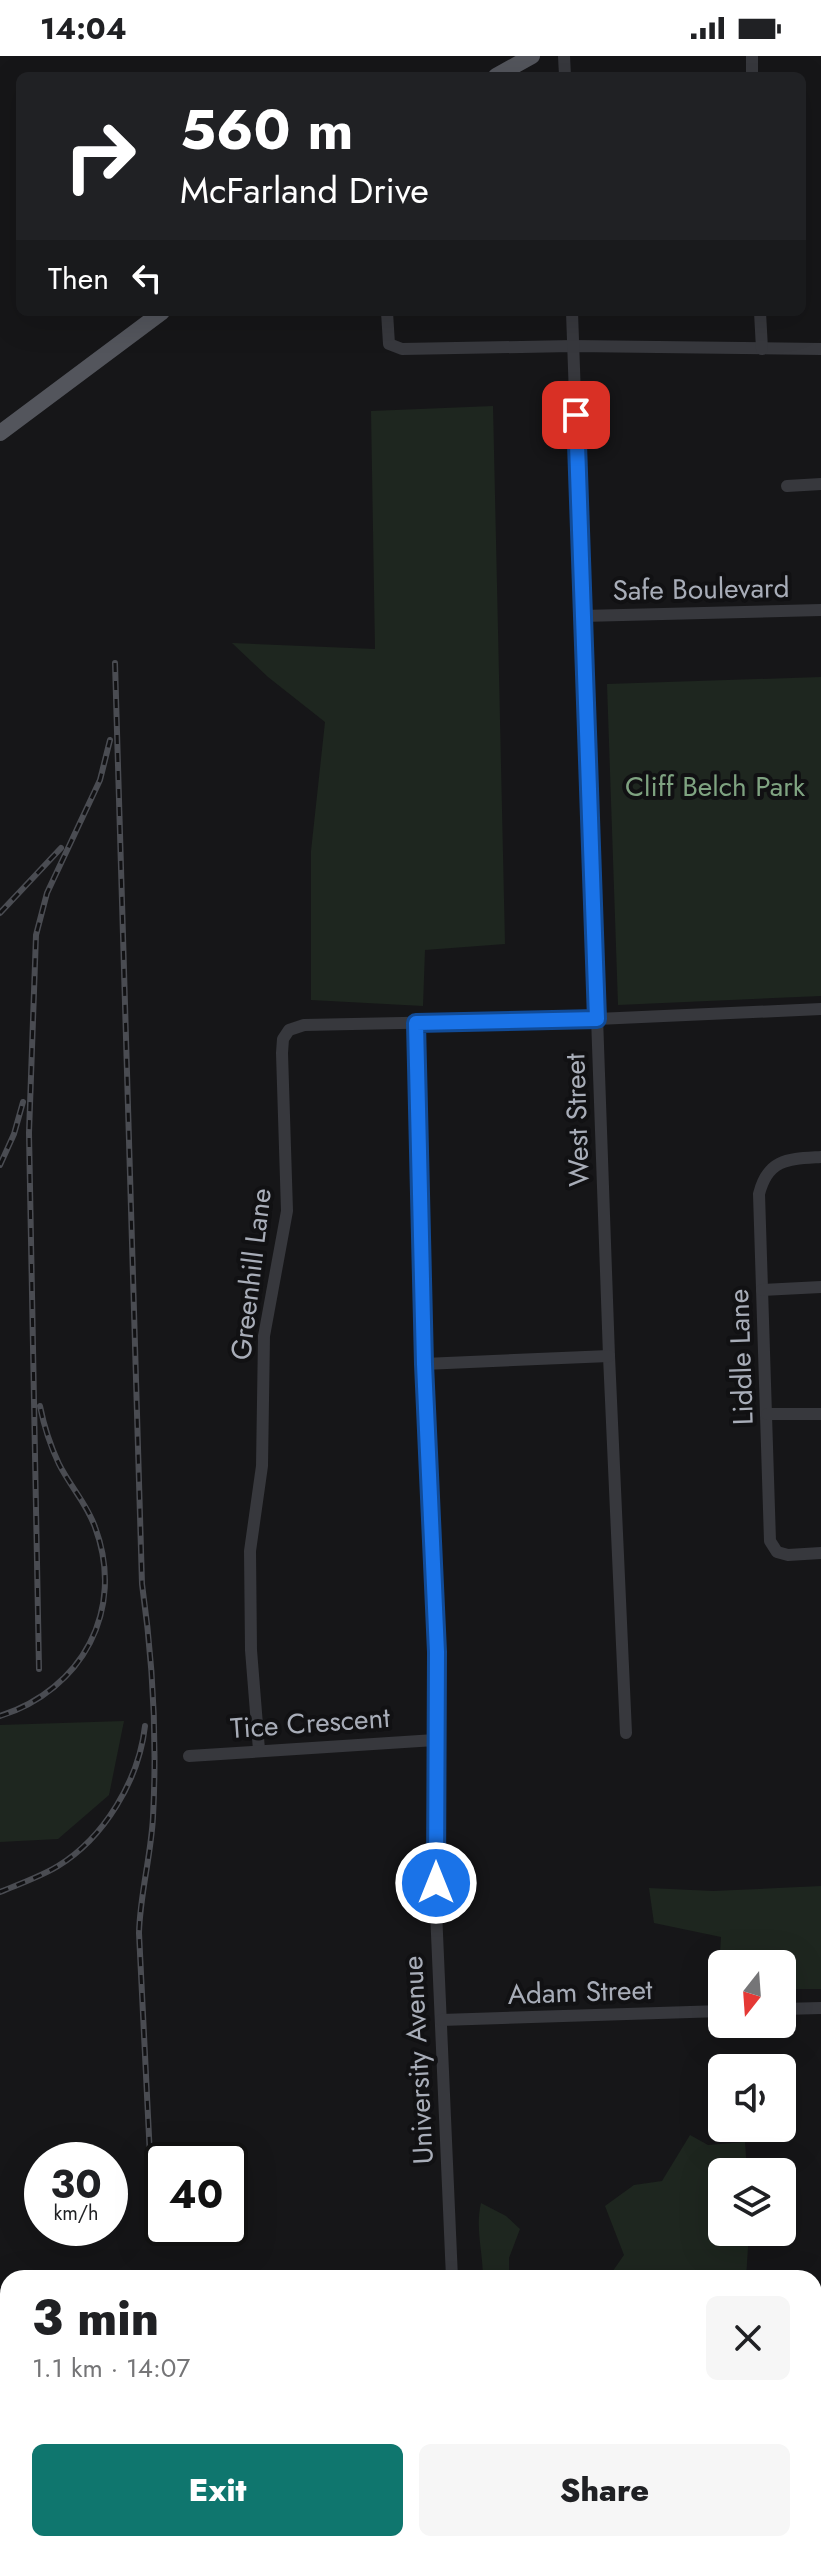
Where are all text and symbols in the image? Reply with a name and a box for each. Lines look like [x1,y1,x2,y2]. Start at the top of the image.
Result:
text: 14:04 [40,7,127,50]
text: 560 m [180,89,353,170]
icon: right [48,104,152,208]
text: McFarland Drive [180,164,429,216]
icon: left [125,256,169,300]
text: Then [48,257,109,300]
pin [542,381,610,449]
icon: arrive [554,393,598,437]
street label: Safe Boulevard [612,567,790,611]
park label: Cliff Belch Park [625,766,806,807]
street label: West Street [554,1052,600,1187]
street label: Greenhill Lane [220,1186,282,1362]
street label: Liddle Lane [718,1288,764,1426]
street label: Tice Crescent [229,1697,391,1749]
position arrow [394,1841,478,1925]
north arrow [708,1950,796,2038]
map controls [708,1950,796,2246]
street label: University Avenue [392,1955,444,2165]
street label: Adam Street [507,1969,653,2015]
button: sound [708,2054,796,2142]
speed limit sign: 40 [144,2142,248,2246]
text: 30 [50,2155,102,2213]
button: layers [708,2158,796,2246]
text: km/h [53,2199,99,2228]
text: 3 min [32,2284,159,2353]
button: close [706,2296,790,2380]
text: 1.1 km · 14:07 [32,2349,190,2387]
button: Exit [32,2444,403,2536]
button: Share [419,2444,790,2536]

